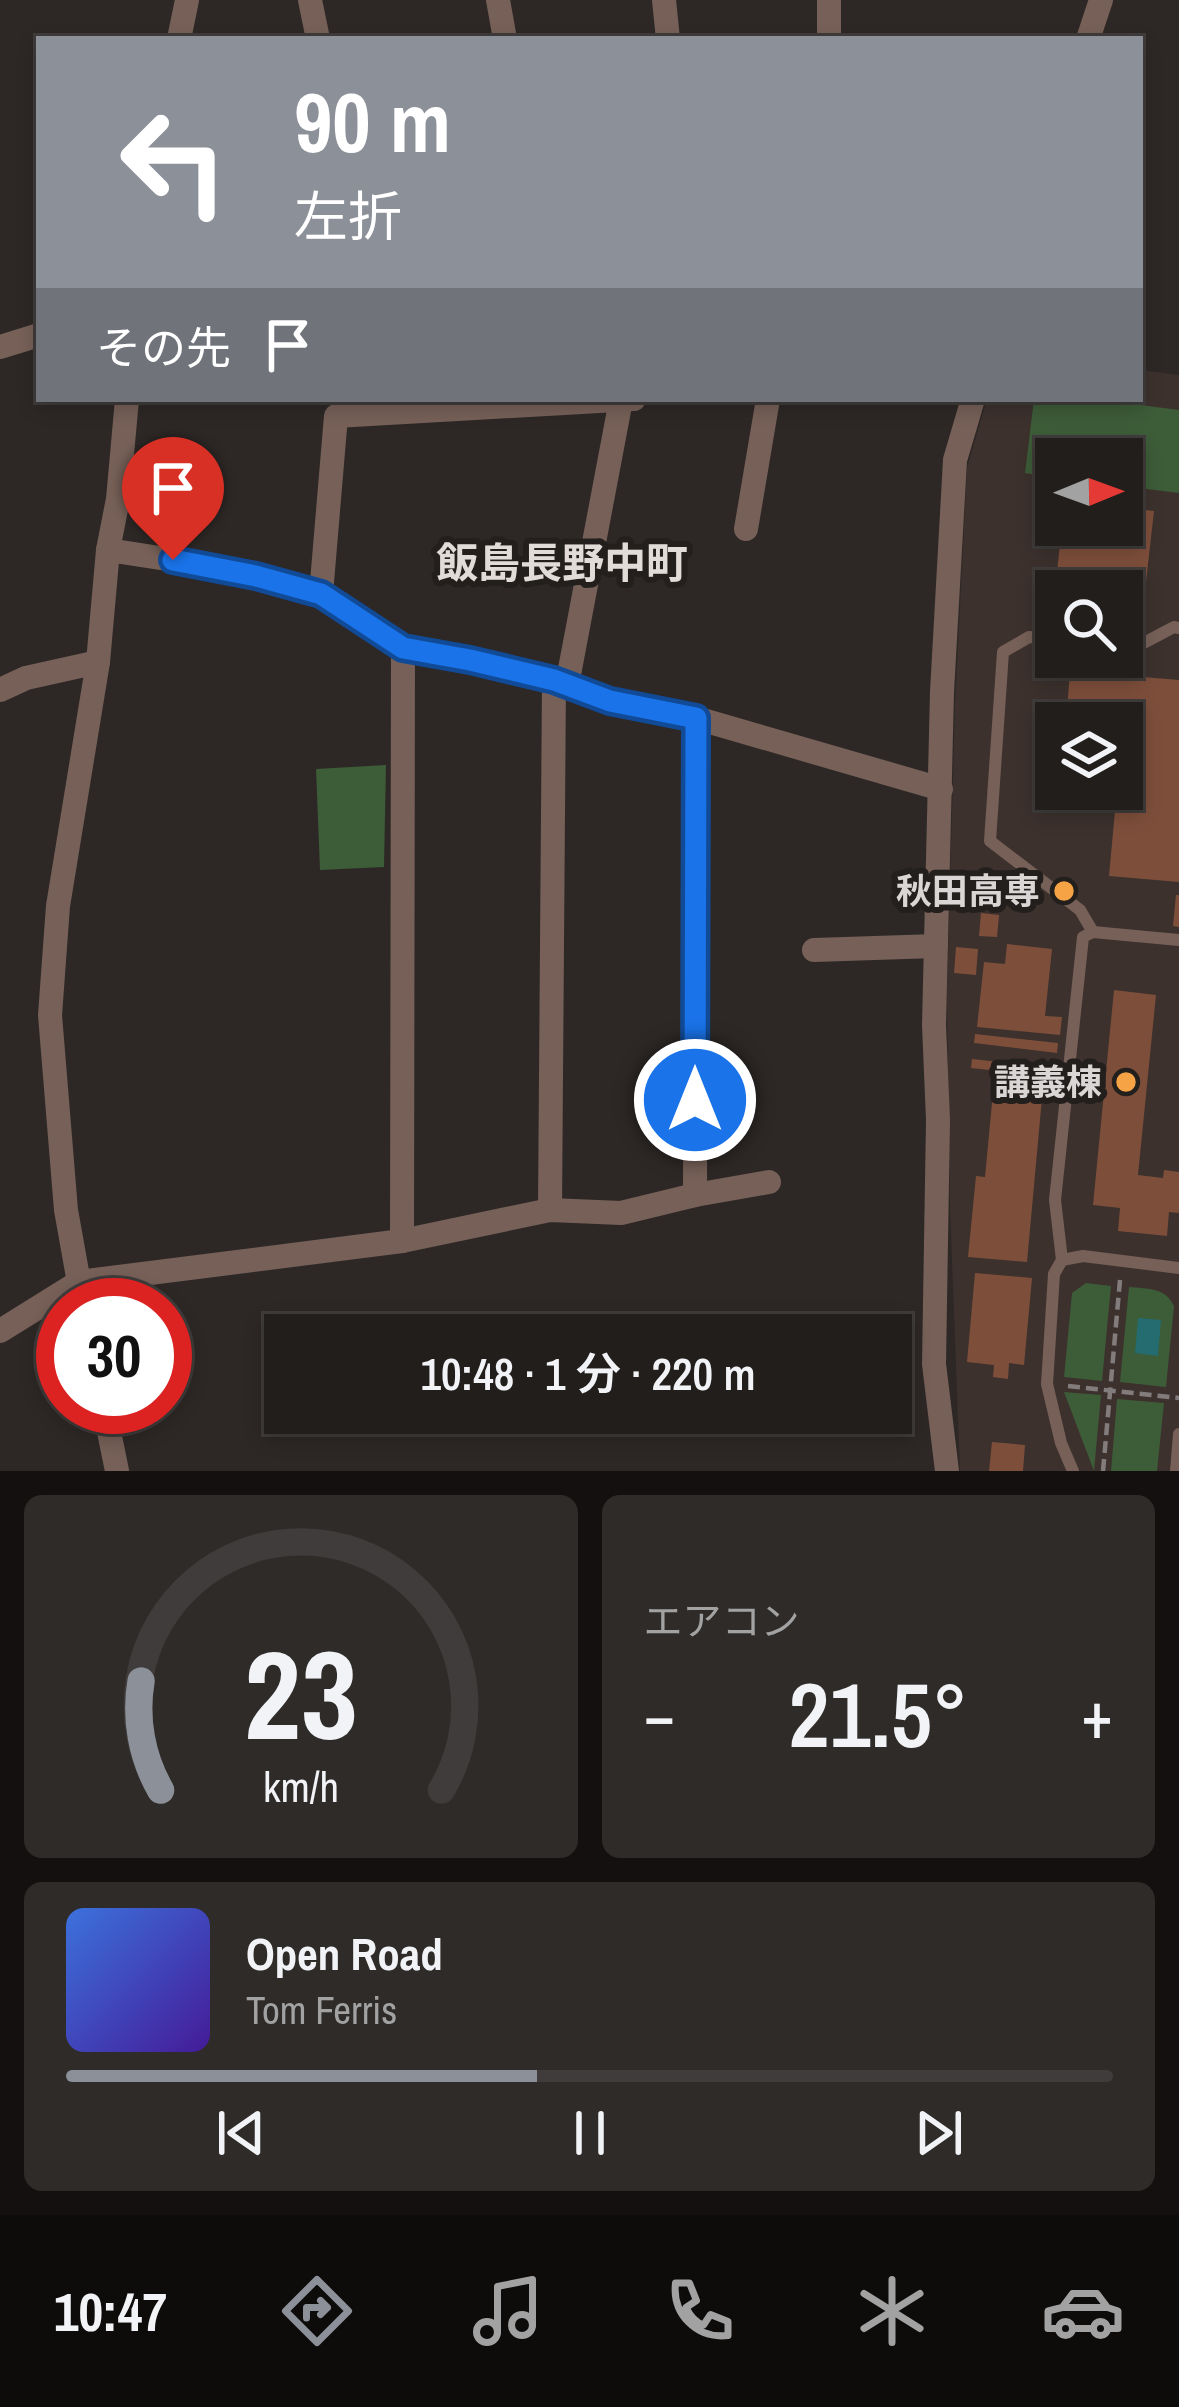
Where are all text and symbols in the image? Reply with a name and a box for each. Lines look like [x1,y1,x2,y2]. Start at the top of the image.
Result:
text: 90 m [294,65,451,178]
icon: left [96,84,252,240]
text: 左折 [294,180,402,253]
icon: arrive [255,312,321,378]
text: その先 [96,317,231,378]
pin [122,437,224,560]
north arrow [1035,438,1143,546]
map controls [1035,438,1143,810]
icon: arrive [140,455,206,521]
district label: 飯島長野中町 [436,535,688,591]
button: search [1035,570,1143,678]
button: layers [1035,702,1143,810]
place label: 秋田高専 [896,867,1040,915]
marker: 秋田高専 [1051,878,1077,904]
position arrow [632,1037,758,1163]
place label: 講義棟 [994,1058,1102,1106]
marker: 講義棟 [1113,1069,1139,1095]
speed limit sign: 30 [36,1278,192,1434]
text: 10:48 · 1 分 · 220 m [421,1343,755,1404]
text: エアコン [644,1595,800,1647]
text: 23 [244,1610,358,1778]
text: 21.5° [788,1654,968,1775]
text: − [644,1670,675,1759]
text: + [1081,1670,1113,1759]
text: km/h [263,1757,339,1814]
text: Open Road [246,1923,443,1984]
text: Tom Ferris [246,1984,397,2036]
icon: previous [208,2100,274,2166]
icon: pause [557,2100,623,2166]
icon: next [906,2100,972,2166]
icon: directions [275,2269,359,2353]
icon: music [466,2269,550,2353]
icon: phone [658,2269,742,2353]
icon: climate [850,2269,934,2353]
icon: car [1041,2269,1125,2353]
text: 10:47 [54,2275,167,2348]

